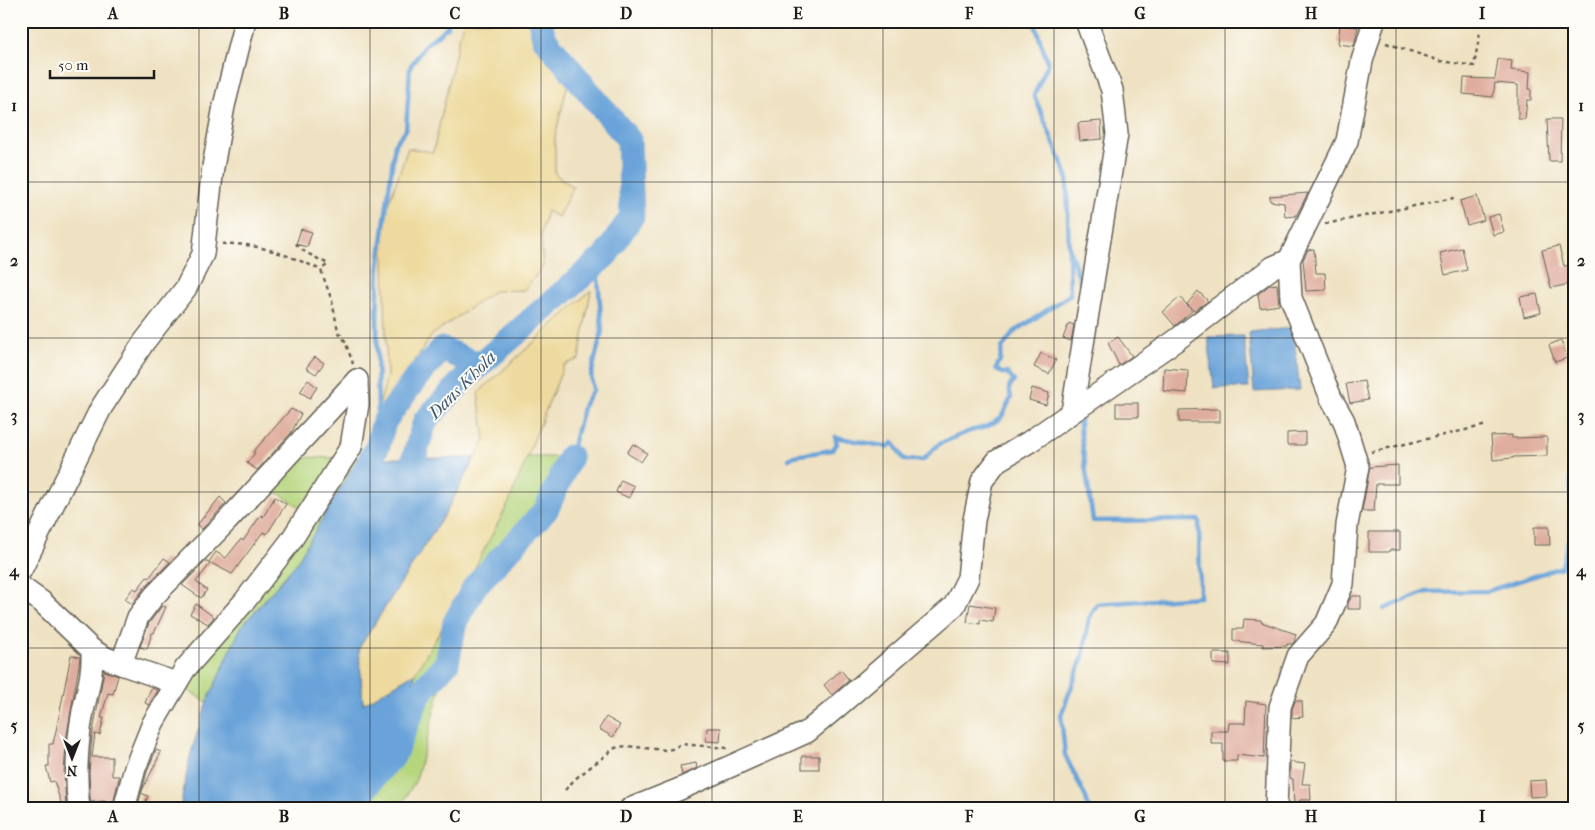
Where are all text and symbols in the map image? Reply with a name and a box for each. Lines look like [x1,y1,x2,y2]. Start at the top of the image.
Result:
text: A [107,4,119,23]
text: B [279,4,289,23]
text: C [450,4,461,23]
text: D [620,4,632,23]
text: E [793,4,803,23]
text: F [964,4,974,23]
text: G [1134,4,1146,23]
text: H [1305,4,1318,23]
text: I [1479,4,1486,23]
scale bar [50,48,154,80]
text: 50 m [58,56,89,74]
text: 1 [11,96,17,115]
text: 1 [1578,96,1584,115]
text: 2 [10,251,18,270]
text: 2 [1577,251,1585,270]
water label: Dans Khola [423,347,501,424]
text: 3 [11,406,17,426]
text: 3 [1578,406,1584,426]
text: 4 [8,561,20,581]
text: 4 [1575,561,1587,581]
text: 5 [11,716,18,735]
text: 5 [1578,716,1585,735]
north arrow [48,732,98,782]
text: N [66,762,77,779]
text: A [107,807,119,826]
text: B [279,807,289,826]
text: C [450,807,461,826]
text: D [620,807,632,826]
text: E [793,807,803,826]
text: F [964,807,974,826]
text: G [1134,807,1146,826]
text: H [1305,807,1318,826]
text: I [1479,807,1486,826]

